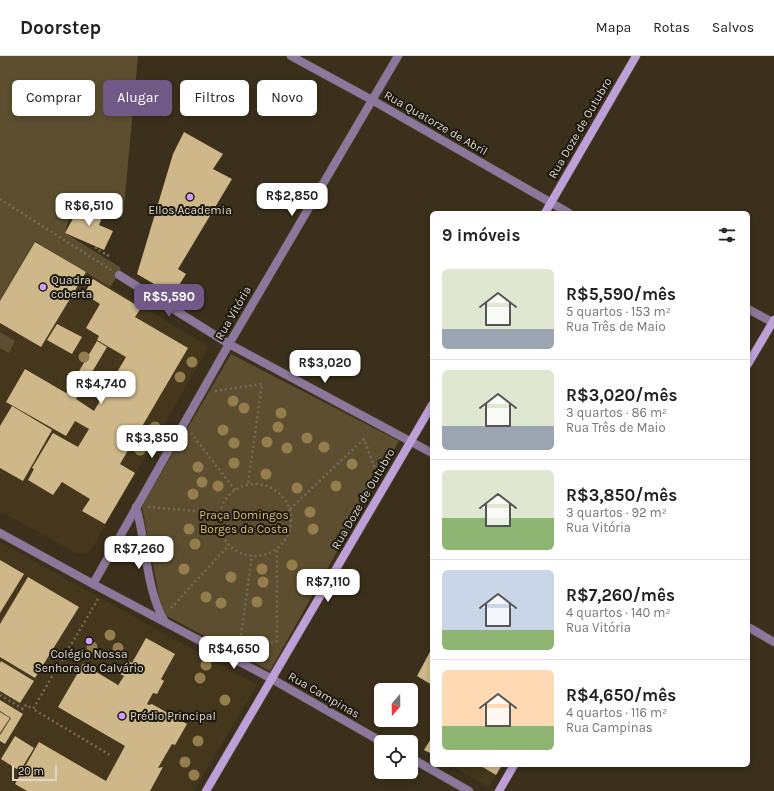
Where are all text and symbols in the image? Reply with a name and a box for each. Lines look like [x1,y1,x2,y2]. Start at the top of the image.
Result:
text: Doorstep [20,17,101,39]
text: Mapa [596,19,631,36]
text: Rotas [653,19,690,36]
text: Salvos [712,19,754,36]
street label: Rua Doze de Outubro [545,75,615,181]
chip: Comprar [12,80,95,116]
chip: Alugar [103,80,172,116]
chip: Filtros [180,80,249,116]
chip: Novo [257,80,317,116]
street label: Rua Quatorze de Abril [382,88,490,158]
pin: R$2,850 [255,183,329,217]
text: R$2,850 [266,188,318,203]
marker: Ellos Academia [185,192,195,202]
pin: R$6,510 [52,193,126,227]
text: R$6,510 [65,198,113,213]
place label: Ellos Academia [148,203,232,217]
icon: filters [716,224,738,246]
text: 9 imóveis [442,225,520,245]
place label: Quadra coberta [51,273,92,301]
marker: Quadra coberta [38,282,48,292]
pin: R$5,590 [132,284,206,318]
street label: Rua Vitória [212,284,254,342]
text: R$5,590/mês [566,284,676,304]
icon: home [474,285,522,333]
text: R$5,590 [143,289,195,304]
text: 5 quartos · 153 m² [566,304,671,319]
text: Rua Três de Maio [566,319,666,334]
pin: R$3,020 [288,350,362,384]
text: R$3,020 [298,355,352,370]
pin: R$4,740 [64,371,138,405]
text: R$4,740 [76,376,126,391]
text: R$3,020/mês [566,385,677,405]
icon: home [474,386,522,434]
text: 3 quartos · 86 m² [566,405,667,420]
text: Rua Três de Maio [566,420,666,435]
pin: R$3,850 [115,425,189,459]
text: R$3,850 [126,430,178,445]
street label: Rua Doze de Outubro [328,446,398,552]
text: R$3,850/mês [566,485,677,505]
icon: home [474,486,522,534]
text: 3 quartos · 92 m² [566,505,667,520]
park label: Praça Domingos Borges da Costa [199,508,289,536]
text: Rua Vitória [566,520,631,535]
pin: R$7,260 [102,536,176,570]
text: R$7,260 [113,541,165,556]
pin: R$7,110 [291,569,365,603]
text: R$7,110 [306,574,350,589]
text: R$7,260/mês [566,585,675,605]
icon: home [474,586,522,634]
text: 4 quartos · 140 m² [566,605,671,620]
text: Rua Vitória [566,620,631,635]
marker: Colégio Nossa Senhora do Calvário [84,636,94,646]
pin: R$4,650 [197,636,271,670]
text: R$4,650 [208,641,260,656]
place label: Colégio Nossa Senhora do Calvário [34,647,144,675]
street label: Rua Campinas [286,669,362,721]
north arrow [374,683,418,727]
map controls [374,683,418,779]
text: R$4,650/mês [566,685,676,705]
icon: home [474,686,522,734]
text: 4 quartos · 116 m² [566,705,668,720]
place label: Prédio Principal [130,709,216,723]
marker: Prédio Principal [117,711,127,721]
text: Rua Campinas [566,720,653,735]
button: locate [374,735,418,779]
scale bar [12,763,57,782]
text: 20 m [18,765,44,778]

